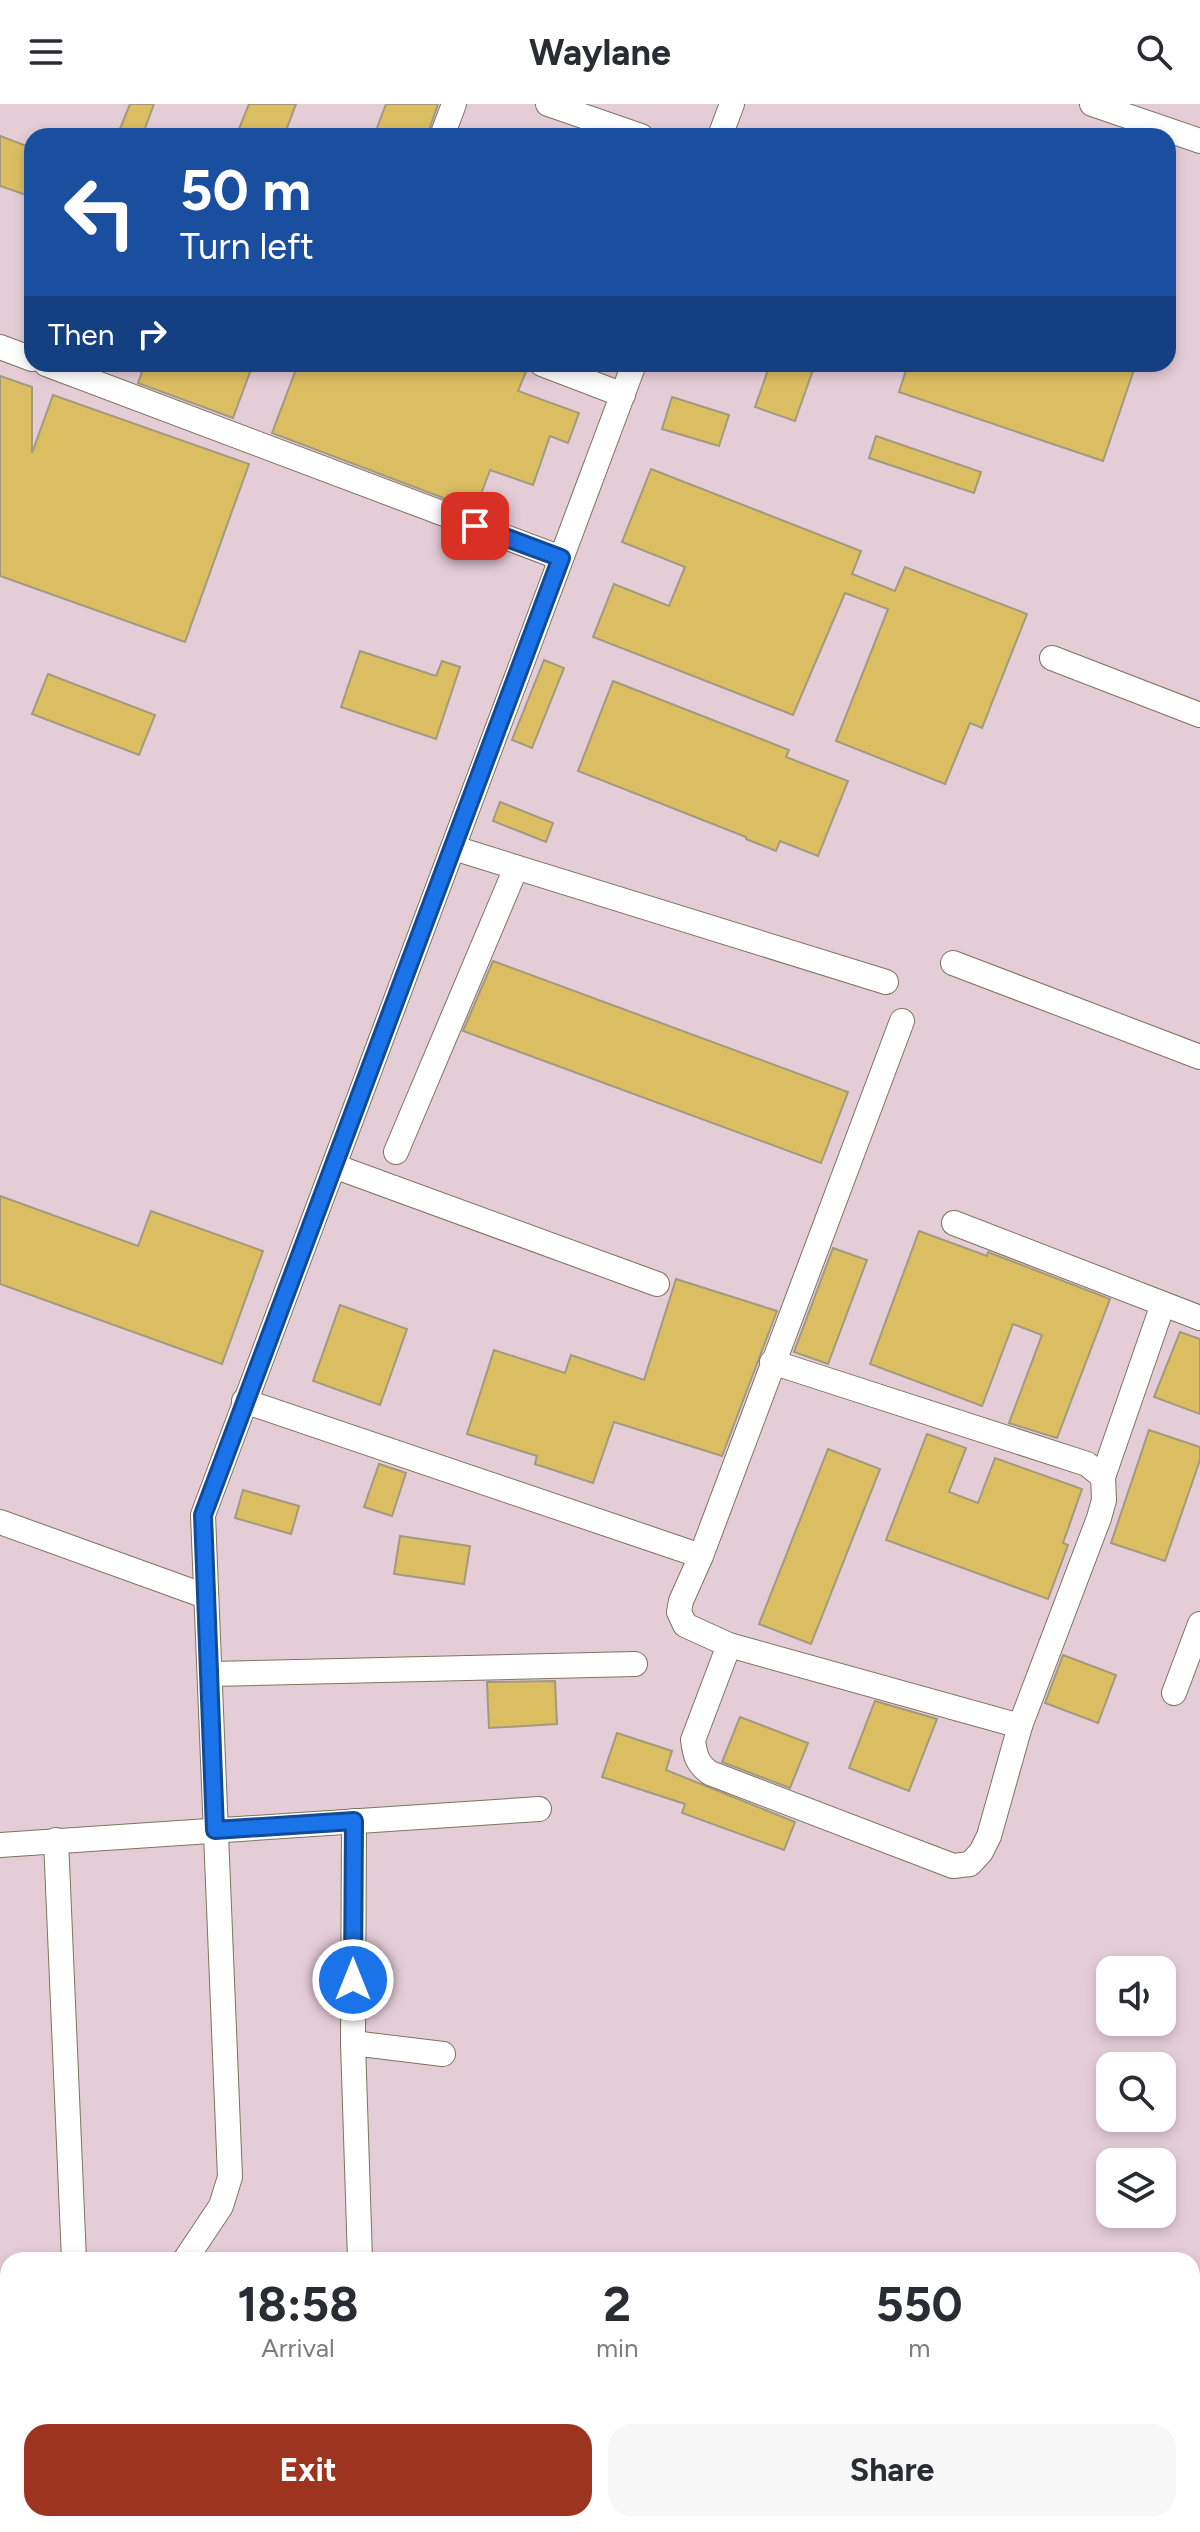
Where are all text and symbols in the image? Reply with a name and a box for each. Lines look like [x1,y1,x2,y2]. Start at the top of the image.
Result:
icon: menu [24,30,68,74]
icon: search [1132,30,1176,74]
text: Waylane [529,31,671,74]
text: 50 m [180,157,311,224]
icon: left [48,160,152,264]
text: Turn left [180,225,314,268]
icon: right [130,312,174,356]
text: Then [48,316,114,353]
pin [441,492,509,560]
icon: arrive [453,504,497,548]
position arrow [311,1938,395,2022]
map controls [1096,1956,1176,2228]
button: sound [1096,1956,1176,2036]
button: search [1096,2052,1176,2132]
button: layers [1096,2148,1176,2228]
text: 18:58 [237,2275,359,2333]
text: 2 [603,2275,631,2333]
text: 550 [876,2275,963,2333]
text: Arrival [261,2332,335,2364]
text: min [596,2332,639,2364]
text: m [908,2332,930,2364]
button: Exit [24,2424,592,2516]
button: Share [608,2424,1176,2516]

